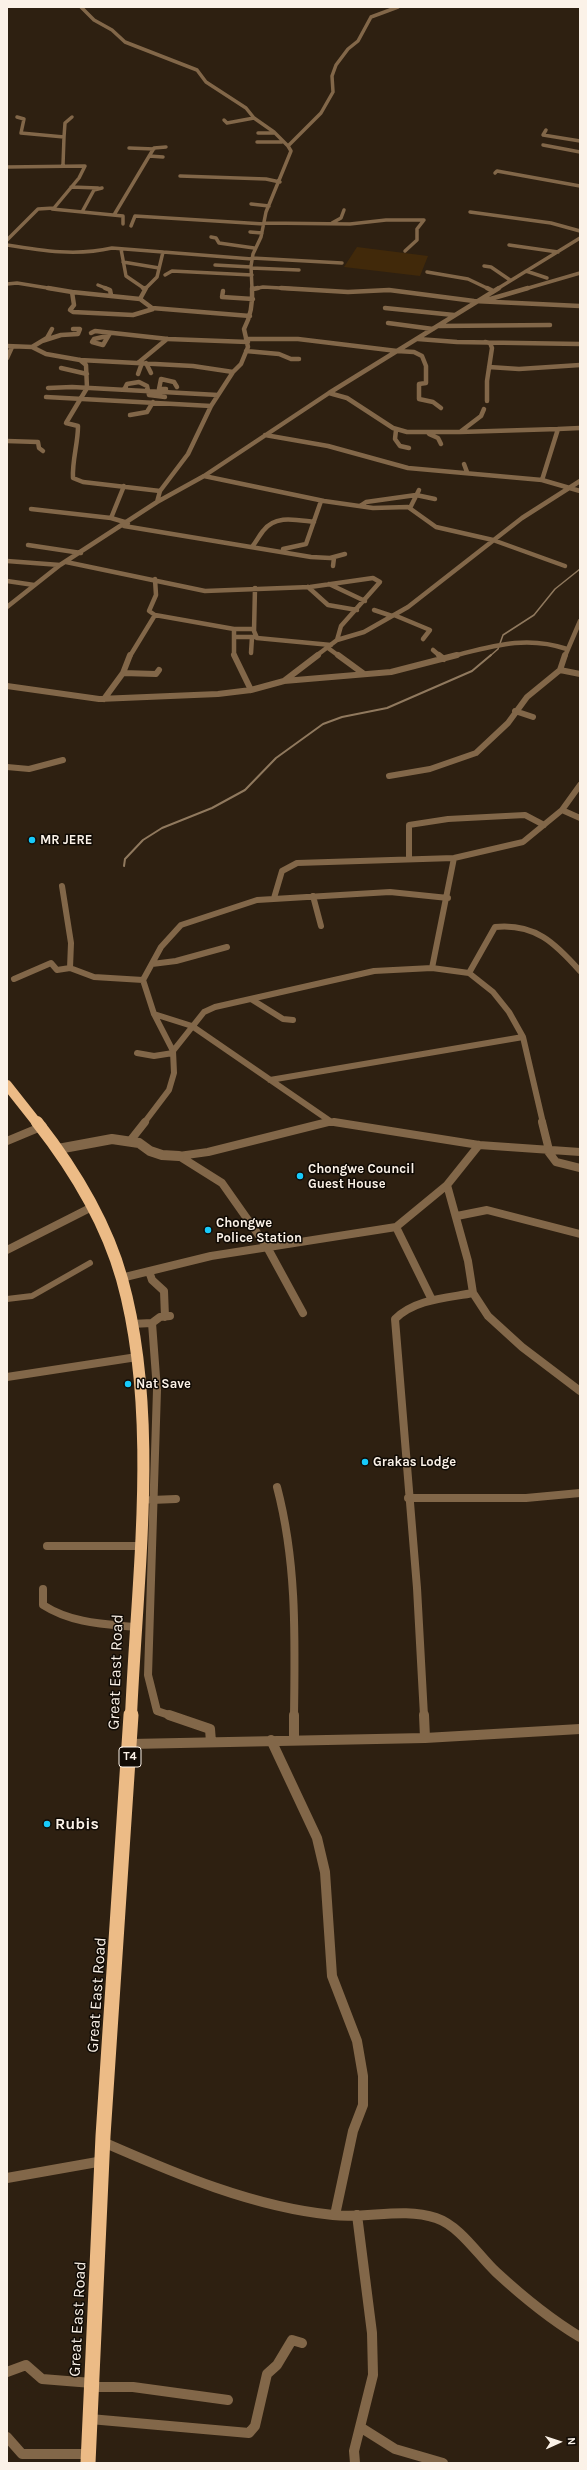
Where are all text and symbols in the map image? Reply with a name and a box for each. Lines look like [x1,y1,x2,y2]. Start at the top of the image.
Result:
place label: MR JERE [40,832,92,848]
marker: MR JERE [27,835,37,845]
place label: Chongwe Council Guest House [308,1161,414,1192]
marker: Chongwe Council Guest House [295,1171,305,1181]
place label: Chongwe Police Station [216,1215,302,1246]
marker: Chongwe Police Station [203,1225,213,1235]
place label: Nat Save [136,1376,191,1392]
marker: Nat Save [123,1379,133,1389]
place label: Grakas Lodge [373,1454,456,1470]
marker: Grakas Lodge [360,1457,370,1467]
street label: Great East Road [104,1614,128,1730]
road number: T4 [119,1747,141,1767]
place label: Rubis [55,1814,99,1834]
marker: Rubis [42,1819,52,1829]
street label: Great East Road [83,1937,111,2053]
street label: Great East Road [65,2261,91,2377]
north arrow [539,2422,579,2462]
text: N [565,2437,578,2446]

